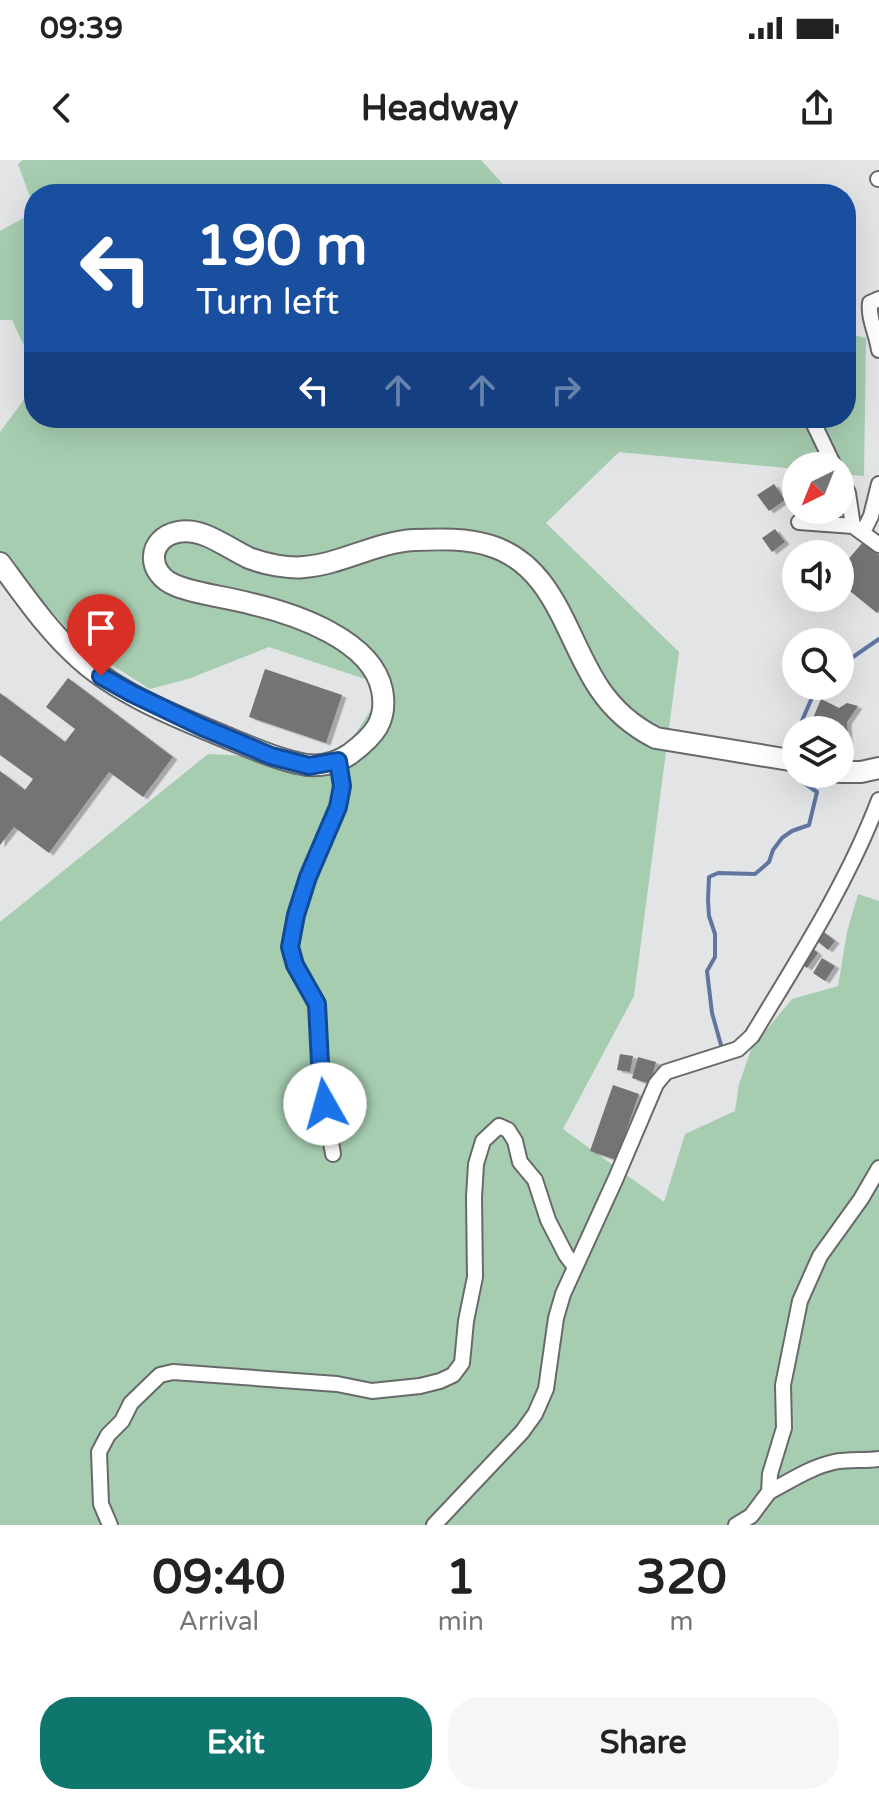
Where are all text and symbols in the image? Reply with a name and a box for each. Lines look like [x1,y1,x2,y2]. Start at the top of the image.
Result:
text: 09:39 [40,10,123,47]
icon: back [40,86,84,130]
icon: share [795,86,839,130]
text: Headway [361,87,518,130]
text: 190 m [196,213,367,280]
icon: left [64,216,168,320]
text: Turn left [196,281,339,324]
icon: left [292,368,336,412]
icon: ahead [376,368,420,412]
icon: ahead [460,368,504,412]
icon: right [544,368,588,412]
north arrow [782,452,854,524]
map controls [782,452,854,788]
button: sound [782,540,854,612]
pin [67,594,135,676]
icon: arrive [79,606,123,650]
button: search [782,628,854,700]
button: layers [782,716,854,788]
position arrow [283,1062,367,1146]
text: 09:40 [152,1549,285,1607]
text: 1 [446,1549,476,1607]
text: 320 [636,1549,727,1607]
text: Arrival [179,1606,259,1637]
text: min [438,1606,484,1637]
text: m [670,1606,693,1637]
button: Exit [40,1697,432,1789]
button: Share [448,1697,839,1789]

